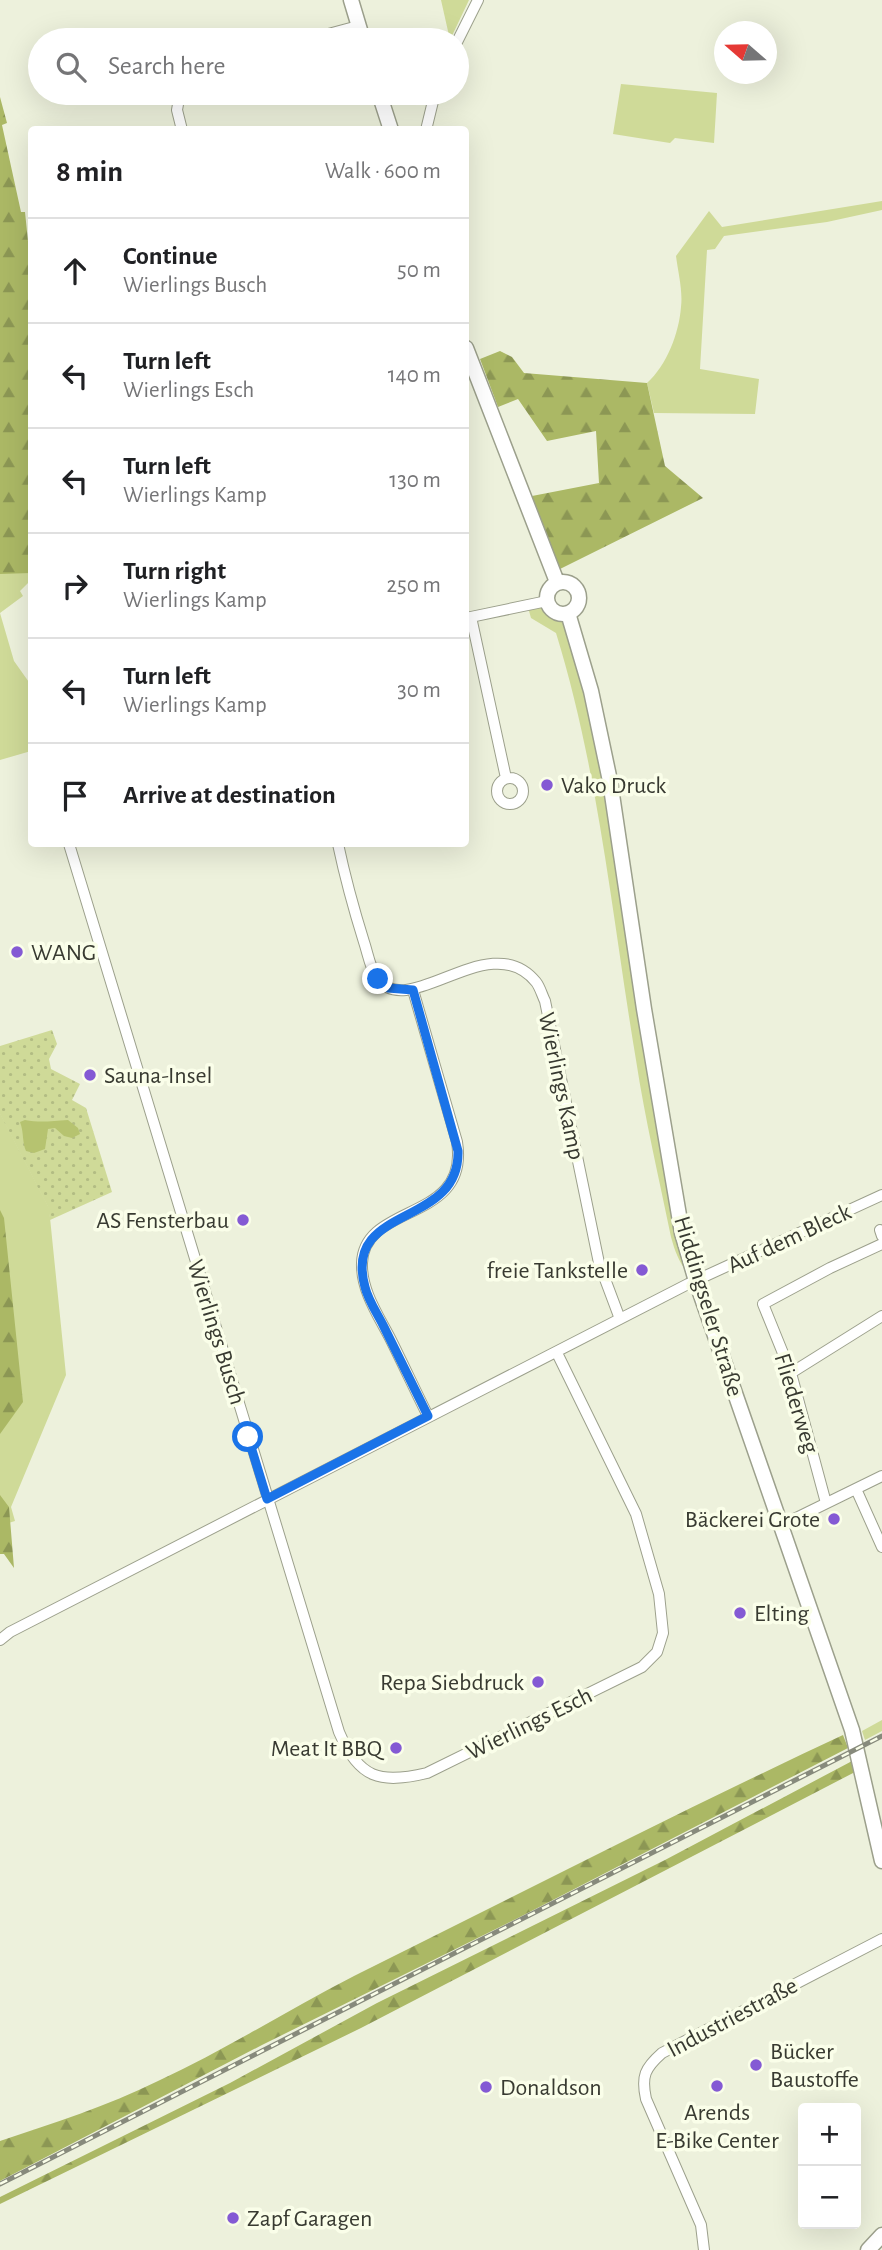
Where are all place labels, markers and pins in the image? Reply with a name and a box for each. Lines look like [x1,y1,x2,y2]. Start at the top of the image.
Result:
place label: Vako Druck [561,774,666,798]
marker: Vako Druck [539,777,555,793]
place label: WANG [31,941,96,965]
marker: WANG [9,944,25,960]
place label: Sauna-Insel [104,1064,213,1088]
marker: Sauna-Insel [82,1067,98,1083]
place label: AS Fensterbau [96,1209,229,1233]
marker: AS Fensterbau [235,1212,251,1228]
place label: freie Tankstelle [487,1259,628,1283]
marker: freie Tankstelle [634,1262,650,1278]
place label: Bäckerei Grote [685,1508,820,1532]
marker: Bäckerei Grote [826,1511,842,1527]
place label: Elting [754,1602,809,1626]
marker: Elting [732,1605,748,1621]
place label: Repa Siebdruck [380,1671,524,1695]
marker: Repa Siebdruck [530,1674,546,1690]
place label: Meat It BBQ [271,1737,385,1761]
marker: Meat It BBQ [388,1740,404,1756]
place label: Bücker Baustoffe [770,2040,859,2092]
marker: Bücker Baustoffe [748,2057,764,2073]
place label: Donaldson [500,2076,602,2100]
marker: Arends E-Bike Center [709,2078,725,2094]
marker: Donaldson [478,2079,494,2095]
place label: Arends E-Bike Center [655,2101,779,2153]
place label: Zapf Garagen [247,2207,372,2231]
marker: Zapf Garagen [225,2210,241,2226]

